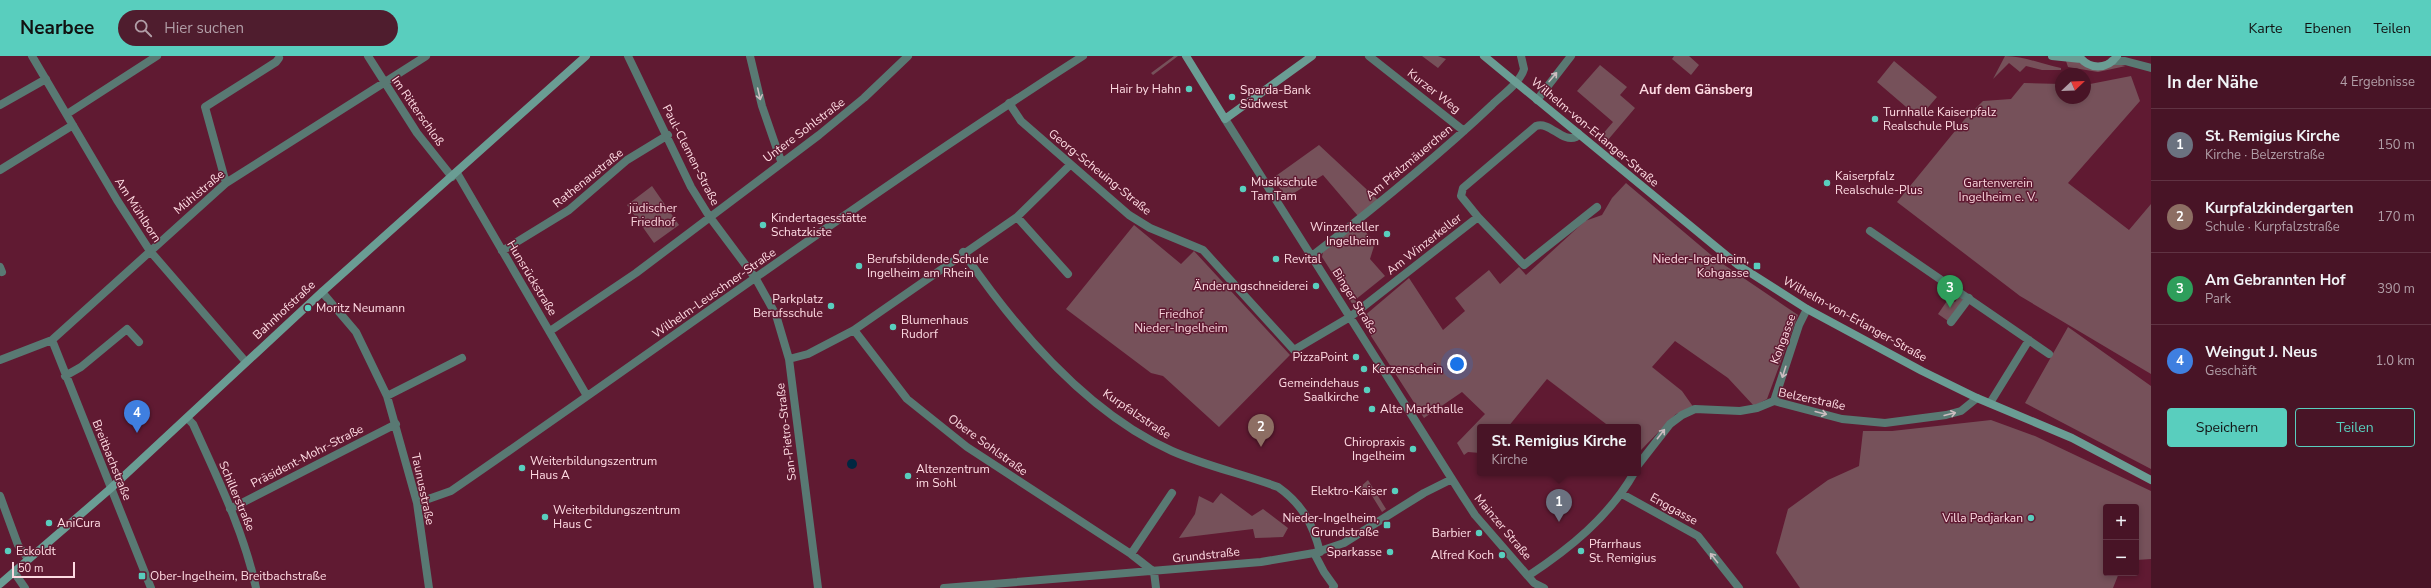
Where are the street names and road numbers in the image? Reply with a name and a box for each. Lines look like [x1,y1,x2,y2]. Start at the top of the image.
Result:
street label: Kurzer Weg [1404,65,1464,117]
street label: Im Ritterschloß [388,73,448,150]
street label: Wilhelm-von-Erlanger-Straße [1528,74,1662,190]
street label: Untere Sohlstraße [760,94,848,166]
street label: Paul-Clemen-Straße [659,102,723,208]
street label: Am Pfalzmäuerchen [1362,121,1456,203]
street label: Georg-Scheuing-Straße [1045,125,1155,219]
street label: Rathenaustraße [550,145,626,211]
street label: Mühlstraße [170,166,228,218]
street label: Am Mühlborn [111,175,165,245]
street label: Am Winzerkeller [1383,209,1465,278]
street label: Hunsrückstraße [503,237,561,319]
street label: Wilhelm-Leuschner-Straße [649,244,779,342]
street label: Binger Straße [1328,265,1382,337]
street label: Wilhelm-von-Erlanger-Straße [1780,273,1930,365]
street label: Bahnhofstraße [249,277,319,343]
street label: Kohgasse [1767,312,1799,366]
street label: San-Pietro-Straße [772,382,800,482]
street label: Belzerstraße [1777,384,1847,414]
street label: Kurpfalzstraße [1100,385,1174,443]
street label: Obere Sohlstraße [945,411,1031,479]
street label: Breitbachstraße [89,417,135,503]
street label: Präsident-Mohr-Straße [248,421,366,491]
street label: Taunusstraße [408,452,438,526]
street label: Schillerstraße [215,459,259,533]
street label: Enggasse [1647,489,1701,529]
street label: Mainzer Straße [1471,491,1535,563]
street label: Grundstraße [1171,543,1241,567]

